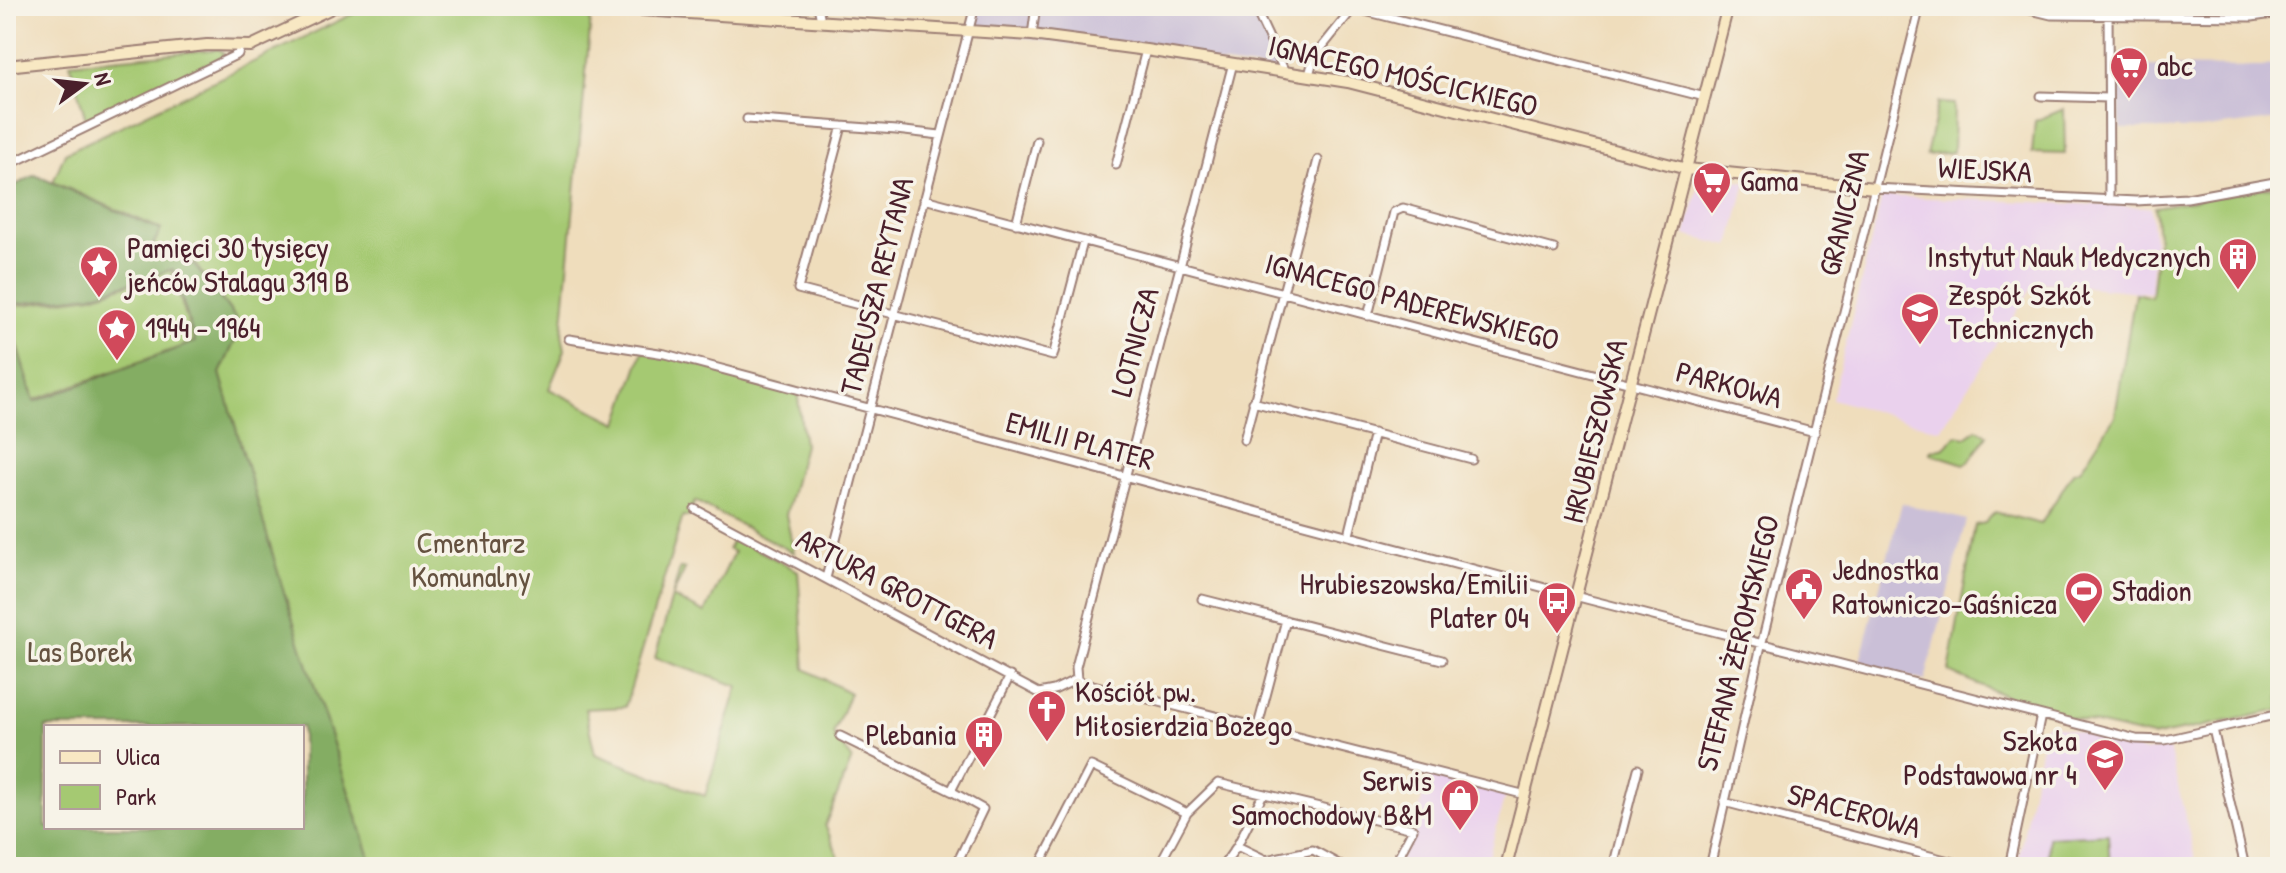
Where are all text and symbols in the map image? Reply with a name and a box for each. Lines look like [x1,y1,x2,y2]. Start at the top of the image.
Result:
street label: IGNACEGO MOŚCICKIEGO [1265,25,1542,125]
north arrow [44,44,124,124]
supermarket icon: abc [2108,45,2150,100]
place label: abc [2157,45,2193,85]
text: N [87,69,119,89]
street label: GRANICZNA [1808,146,1878,280]
street label: WIEJSKA [1937,147,2033,191]
supermarket icon: Gama [1691,160,1733,215]
place label: Gama [1740,160,1799,200]
street label: TADEUSZA REYTANA [830,173,922,399]
place label: Pamięci 30 tysięcy jeńców Stalagu 319 B [123,227,349,301]
place label: Instytut Nauk Medycznych [1927,236,2210,276]
building icon: Instytut Nauk Medycznych [2217,236,2259,291]
street label: IGNACEGO PADEREWSKIEGO [1261,243,1564,360]
place icon: Pamięci 30 tysięcy jeńców Stalagu 319 B [78,244,120,299]
place label: Zespół Szkół Technicznych [1948,274,2093,348]
street label: LOTNICZA [1100,283,1168,401]
school or university icon: Zespół Szkół Technicznych [1899,291,1941,346]
place icon: 1944 - 1964 [96,307,138,362]
place label: 1944 - 1964 [145,307,260,347]
street label: HRUBIESZOWSKA [1552,334,1636,527]
street label: PARKOWA [1672,351,1787,417]
street label: EMILII PLATER [1002,401,1159,479]
street label: STEFANA ŻEROMSKIEGO [1686,511,1788,775]
street label: ARTURA GROTTGERA [790,518,1005,658]
park label: Cmentarz Komunalny [411,522,531,596]
place label: Jednostka Ratowniczo-Gaśnicza [1832,549,2057,623]
place label: Hrubieszowska/Emilii Plater 04 [1300,563,1529,637]
public building icon: Jednostka Ratowniczo-Gaśnicza [1783,566,1825,621]
sports icon: Stadion [2063,570,2105,625]
place label: Stadion [2112,570,2192,610]
bus stop icon: Hrubieszowska/Emilii Plater 04 [1536,580,1578,635]
park label: Las Borek [28,631,132,671]
place label: Kościół pw. Miłosierdzia Bożego [1075,671,1292,745]
church icon: Kościół pw. Miłosierdzia Bożego [1026,688,1068,743]
place label: Plebania [865,714,956,754]
building icon: Plebania [963,714,1005,769]
place label: Szkoła Podstawowa nr 4 [1903,720,2077,794]
legend [44,725,304,829]
school or university icon: Szkoła Podstawowa nr 4 [2084,737,2126,792]
text: Ulica [116,740,160,772]
place label: Serwis Samochodowy B&M [1231,760,1432,834]
street label: SPACEROWA [1783,773,1925,847]
shop icon: Serwis Samochodowy B&M [1439,777,1481,832]
text: Park [116,780,156,812]

